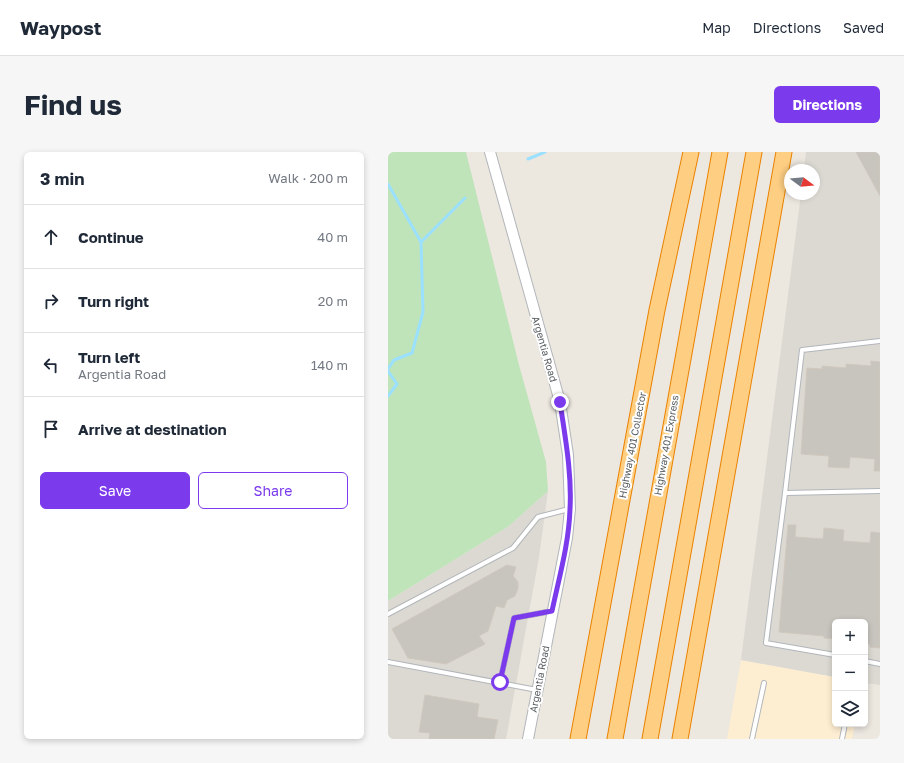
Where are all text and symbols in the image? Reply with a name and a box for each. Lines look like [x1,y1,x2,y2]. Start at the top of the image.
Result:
text: Waypost [20,16,101,39]
text: Map [702,19,731,36]
text: Directions [753,19,821,36]
text: Saved [843,19,884,36]
button: Directions [774,86,880,123]
text: Find us [24,88,122,121]
north arrow [784,164,820,200]
text: 3 min [40,168,84,189]
text: Walk · 200 m [268,170,348,186]
icon: ahead [40,226,62,248]
text: Continue [78,228,144,246]
text: 40 m [317,229,348,245]
icon: right [40,290,62,312]
text: Turn right [78,292,149,310]
text: 20 m [318,293,348,309]
street label: Argentia Road [530,315,560,383]
text: Turn left [78,348,140,366]
icon: left [40,354,62,376]
text: 140 m [311,357,348,373]
text: Argentia Road [78,366,166,382]
street label: Highway 401 Collector [616,391,648,499]
route end [551,393,569,411]
street label: Highway 401 Express [651,394,681,496]
icon: arrive [40,418,62,440]
text: Arrive at destination [78,420,227,438]
button: Save [40,472,190,509]
button: Share [198,472,348,509]
map controls [832,619,868,727]
button: + [832,619,868,655]
street label: Argentia Road [527,645,551,713]
button: − [832,655,868,691]
route start [491,673,509,691]
button: layers [832,691,868,727]

